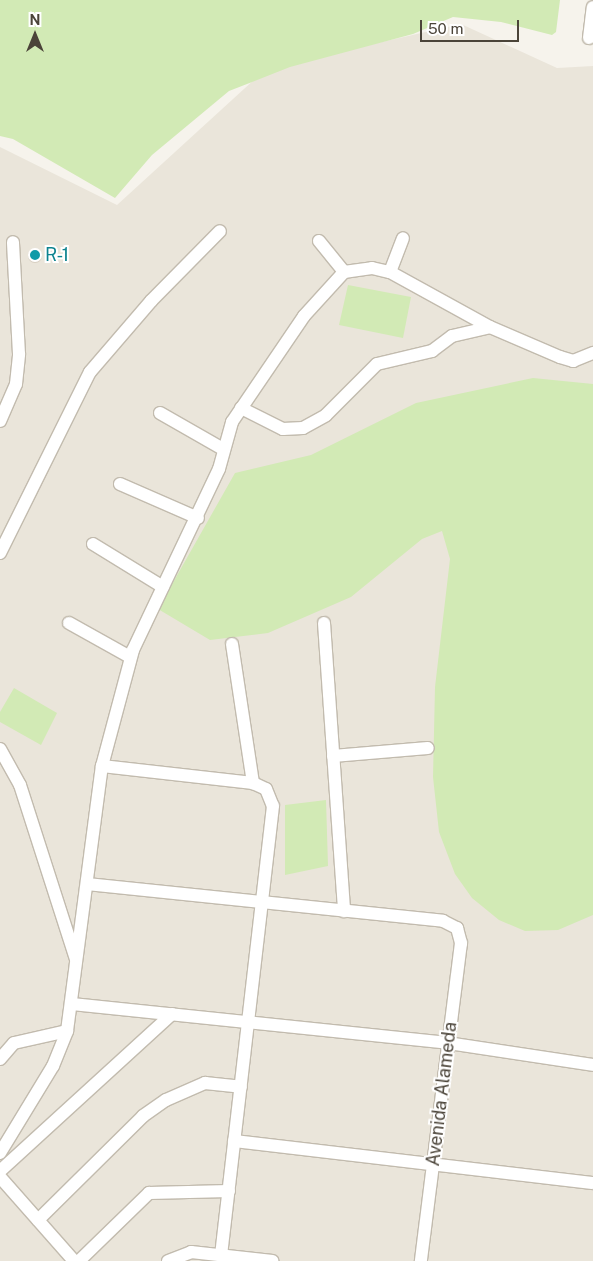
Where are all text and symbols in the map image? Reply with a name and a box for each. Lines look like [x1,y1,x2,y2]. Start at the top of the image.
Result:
north arrow [10,10,60,60]
scale bar [423,10,522,42]
text: N [30,12,40,28]
text: 50 m [428,20,463,37]
place label: R-1 [45,244,69,266]
marker: R-1 [29,249,41,261]
street label: Avenida Alameda [422,1021,462,1167]

